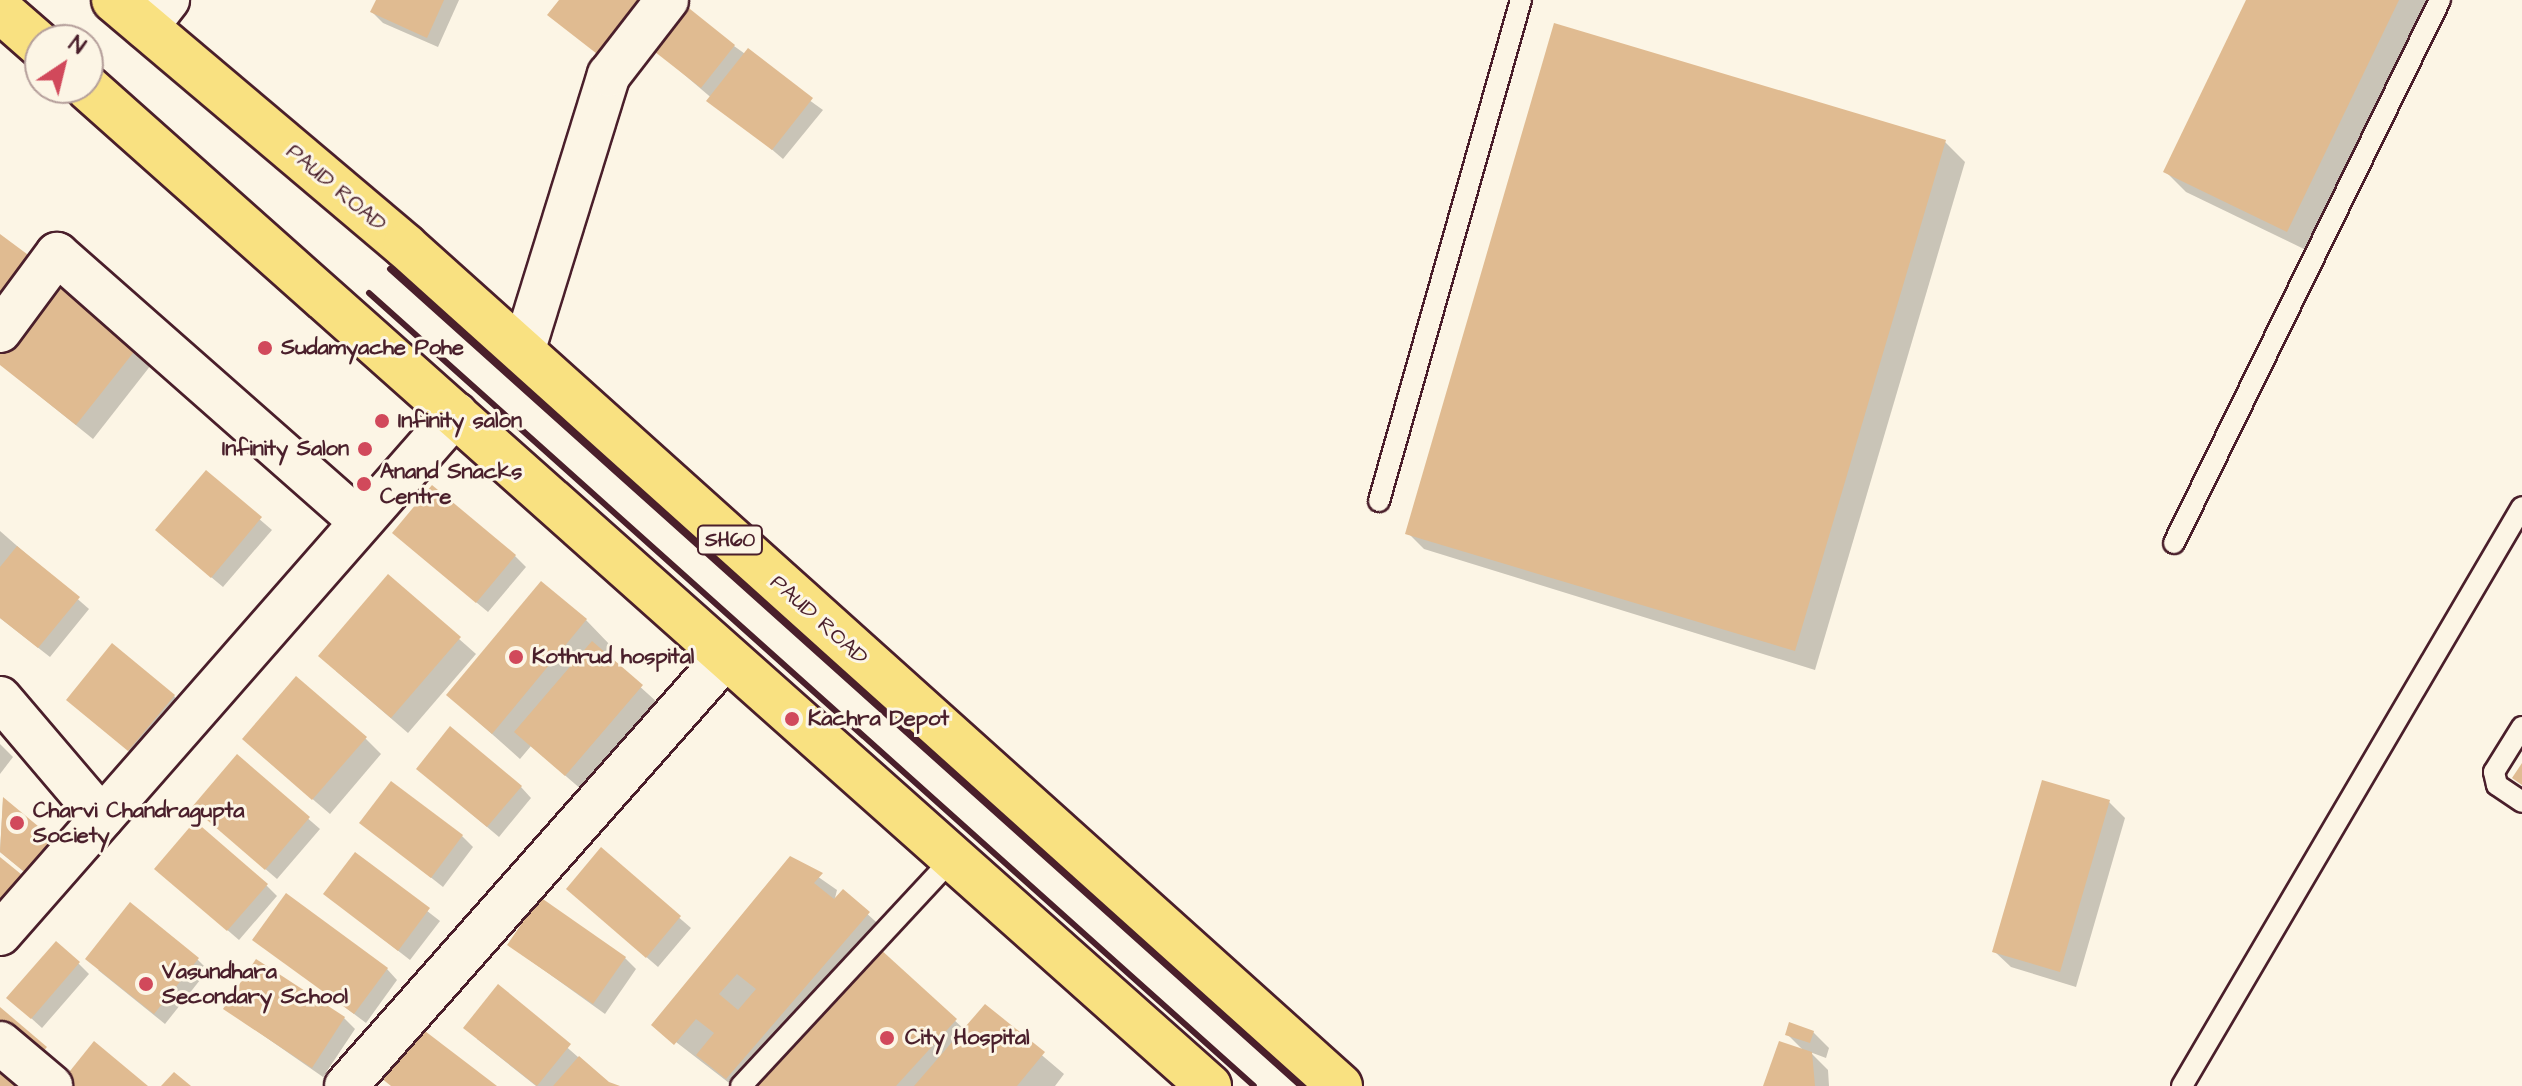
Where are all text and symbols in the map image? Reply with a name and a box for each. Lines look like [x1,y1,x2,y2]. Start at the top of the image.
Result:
north arrow [24,24,104,104]
text: N [62,29,91,62]
street label: PAUD ROAD [281,139,391,237]
place label: Sudamyache Pohe [281,335,464,361]
marker: Sudamyache Pohe [256,339,274,357]
place label: Infinity salon [398,408,522,434]
marker: Infinity salon [373,412,391,430]
place label: Infinity Salon [222,436,349,462]
marker: Infinity Salon [356,440,374,458]
place label: Anand Snacks Centre [380,458,522,510]
marker: Anand Snacks Centre [355,475,373,493]
road number: SH60 [696,524,764,556]
street label: PAUD ROAD [765,569,873,671]
place label: Kothrud hospital [532,644,694,670]
marker: Kothrud hospital [507,648,525,666]
place label: Kachra Depot [808,706,949,732]
marker: Kachra Depot [783,710,801,728]
place label: Charvi Chandragupta Society [33,797,244,848]
marker: Charvi Chandragupta Society [8,814,26,832]
place label: Vasundhara Secondary School [162,958,348,1010]
marker: Vasundhara Secondary School [137,975,155,993]
place label: City Hospital [905,1025,1030,1051]
marker: City Hospital [876,1027,898,1049]

